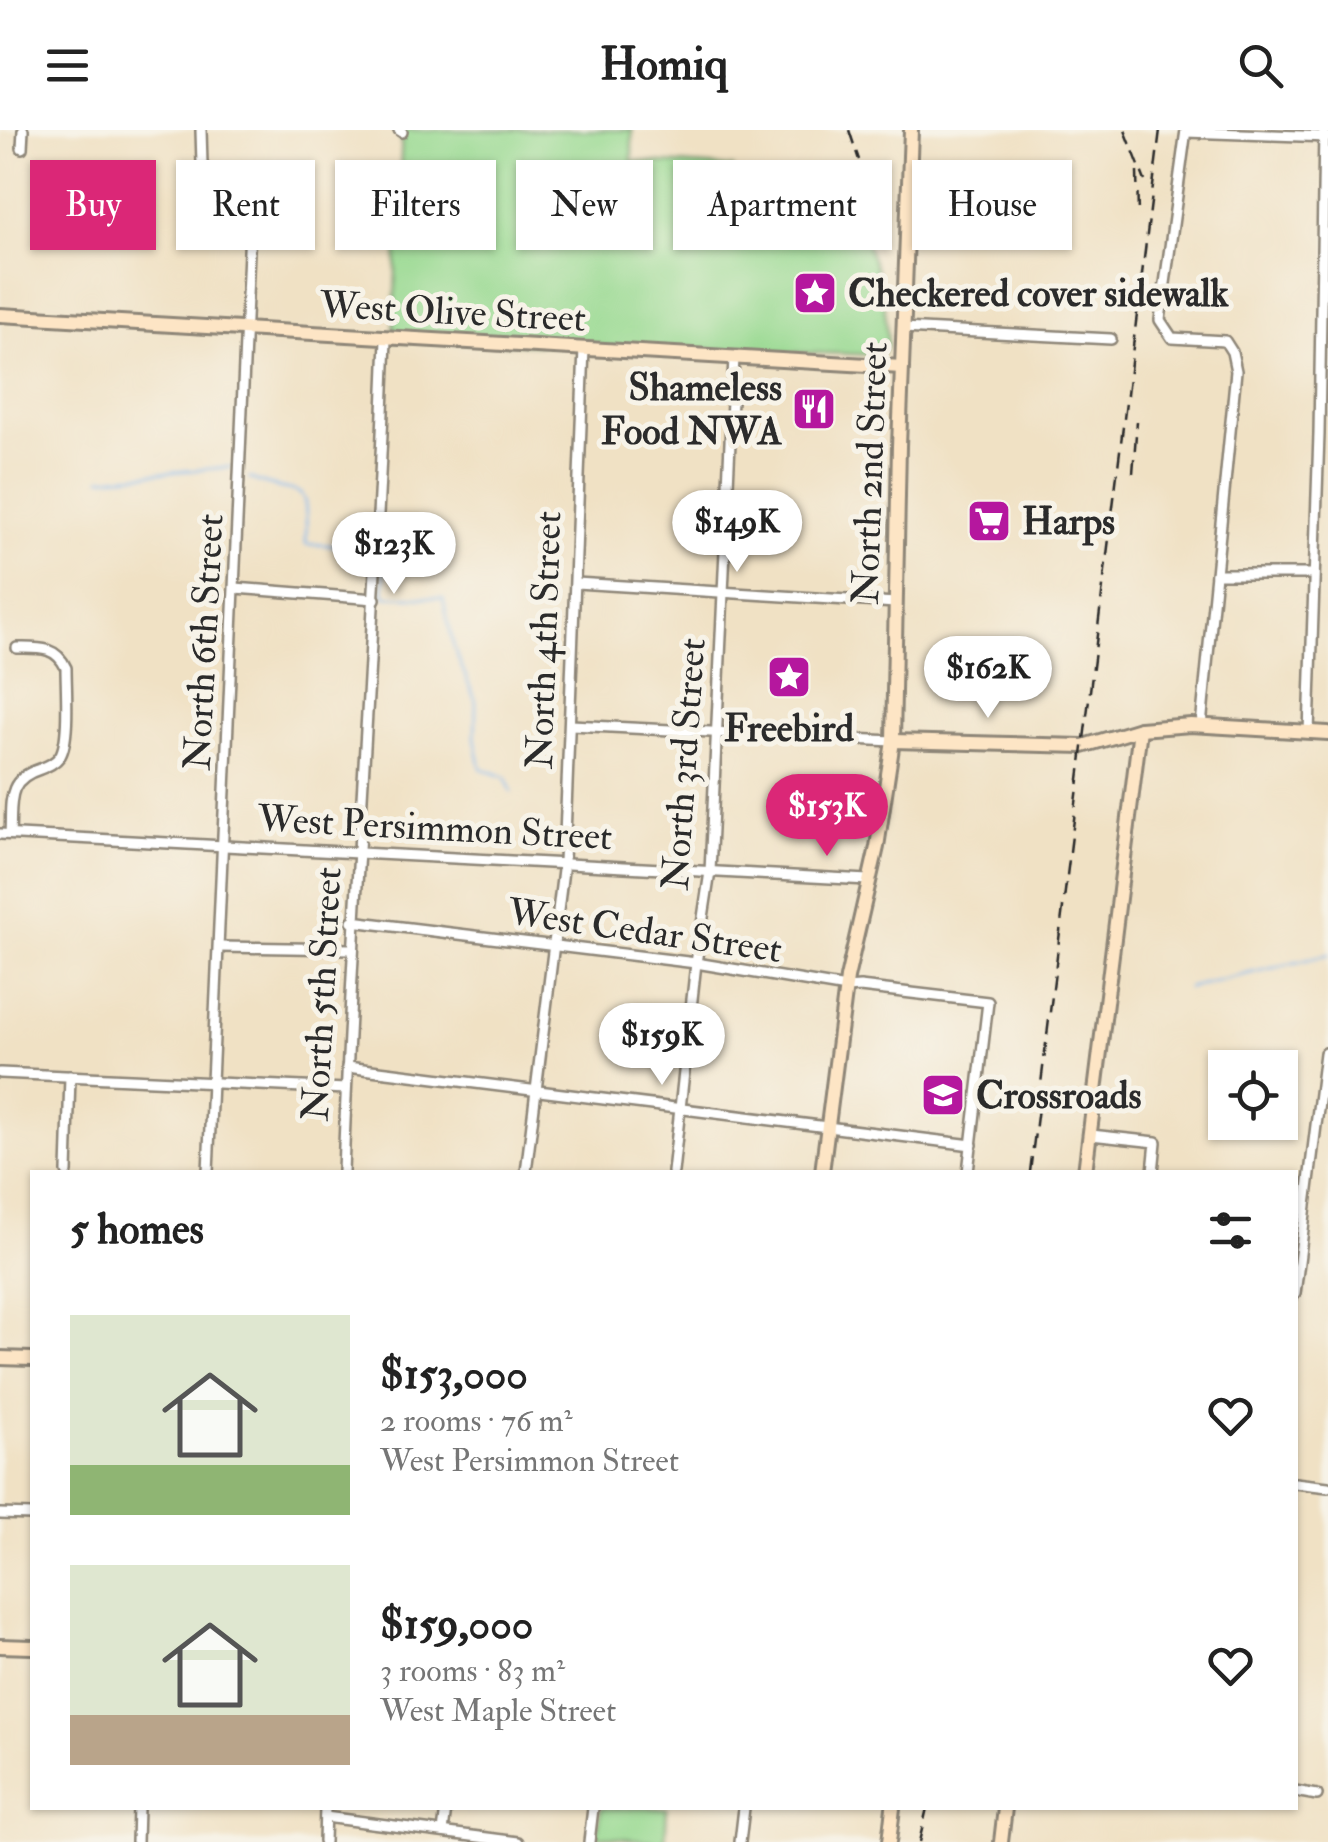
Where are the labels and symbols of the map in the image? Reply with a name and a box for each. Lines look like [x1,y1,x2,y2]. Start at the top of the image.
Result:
place icon: Checkered cover sidewalk [792,270,838,316]
place label: Checkered cover sidewalk [848,270,1230,318]
street label: West Olive Street [318,281,587,343]
street label: North 2nd Street [841,341,899,605]
place label: Shameless Food NWA [601,364,783,456]
restaurant icon: Shameless Food NWA [791,386,837,432]
pin: $149K [667,490,807,575]
supermarket icon: Harps [966,498,1012,544]
place label: Harps [1022,498,1115,546]
street label: North 4th Street [516,510,572,770]
pin: $123K [324,512,464,597]
street label: North 6th Street [173,513,235,772]
street label: North 3rd Street [651,636,717,892]
pin: $162K [918,636,1058,721]
place icon: Freebird [766,654,812,700]
place label: Freebird [724,705,854,753]
pin: $153K [757,774,897,859]
street label: West Persimmon Street [255,795,614,861]
street label: North 5th Street [291,866,353,1122]
street label: West Cedar Street [504,888,785,974]
pin: $159K [592,1003,732,1088]
school or university icon: Crossroads [920,1072,966,1118]
place label: Crossroads [976,1072,1142,1120]

